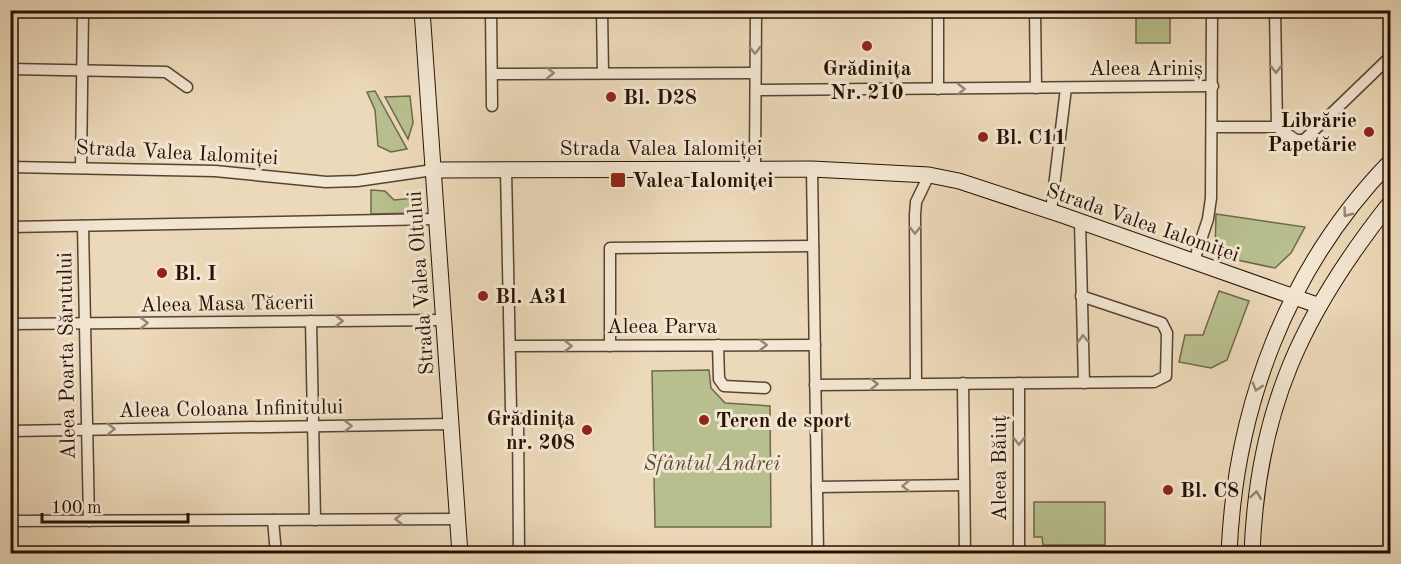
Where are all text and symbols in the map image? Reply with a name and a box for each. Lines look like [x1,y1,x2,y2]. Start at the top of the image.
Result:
marker: Grădinița Nr. 210 [860,39,874,53]
one-way arrow [749,46,762,55]
place label: Grădinița Nr. 210 [823,59,912,104]
street label: Aleea Ariniș [1089,59,1203,81]
one-way arrow [1270,64,1283,73]
one-way arrow [546,67,555,79]
one-way arrow [957,83,966,95]
place label: Bl. D28 [623,88,697,109]
marker: Bl. D28 [604,90,618,104]
place label: Librărie Papetărie [1268,111,1357,156]
marker: Librărie Papetărie [1362,125,1376,139]
place label: Bl. C11 [995,128,1066,149]
marker: Bl. C11 [976,130,990,144]
street label: Strada Valea Ialomiței [75,138,279,170]
street label: Strada Valea Ialomiței [560,139,762,161]
marker: Valea Ialomiței [609,171,627,189]
place label: Valea Ialomiței [632,171,774,192]
street label: Strada Valea Ialomiței [1043,180,1242,267]
street label: Strada Valea Oltului [405,190,438,376]
one-way arrow [1343,206,1354,217]
one-way arrow [909,226,921,235]
street label: Aleea Poarta Sărutului [55,252,80,460]
place label: Bl. I [174,264,216,285]
marker: Bl. I [155,266,169,280]
place label: Bl. A31 [495,287,568,308]
marker: Bl. A31 [476,289,490,303]
street label: Aleea Masa Tăcerii [140,292,314,317]
one-way arrow [334,315,343,327]
one-way arrow [139,317,148,329]
street label: Aleea Parva [607,317,717,338]
one-way arrow [1076,335,1089,344]
one-way arrow [759,339,768,351]
one-way arrow [564,340,573,352]
one-way arrow [869,378,878,390]
one-way arrow [1252,381,1264,392]
street label: Aleea Coloana Infinitului [119,397,344,422]
place label: Grădinița nr. 208 [486,409,575,454]
place label: Teren de sport [716,411,851,432]
marker: Teren de sport [697,413,711,427]
street label: Aleea Băiuț [990,415,1012,521]
one-way arrow [343,420,352,432]
one-way arrow [106,423,115,436]
marker: Grădinița nr. 208 [580,423,594,437]
one-way arrow [1013,437,1025,446]
park label: Sfântul Andrei [644,454,780,475]
one-way arrow [901,480,910,492]
place label: Bl. C8 [1180,481,1239,502]
marker: Bl. C8 [1161,483,1175,497]
scale bar [42,486,188,524]
one-way arrow [1250,491,1262,500]
text: 100 m [51,499,102,517]
one-way arrow [395,513,404,525]

